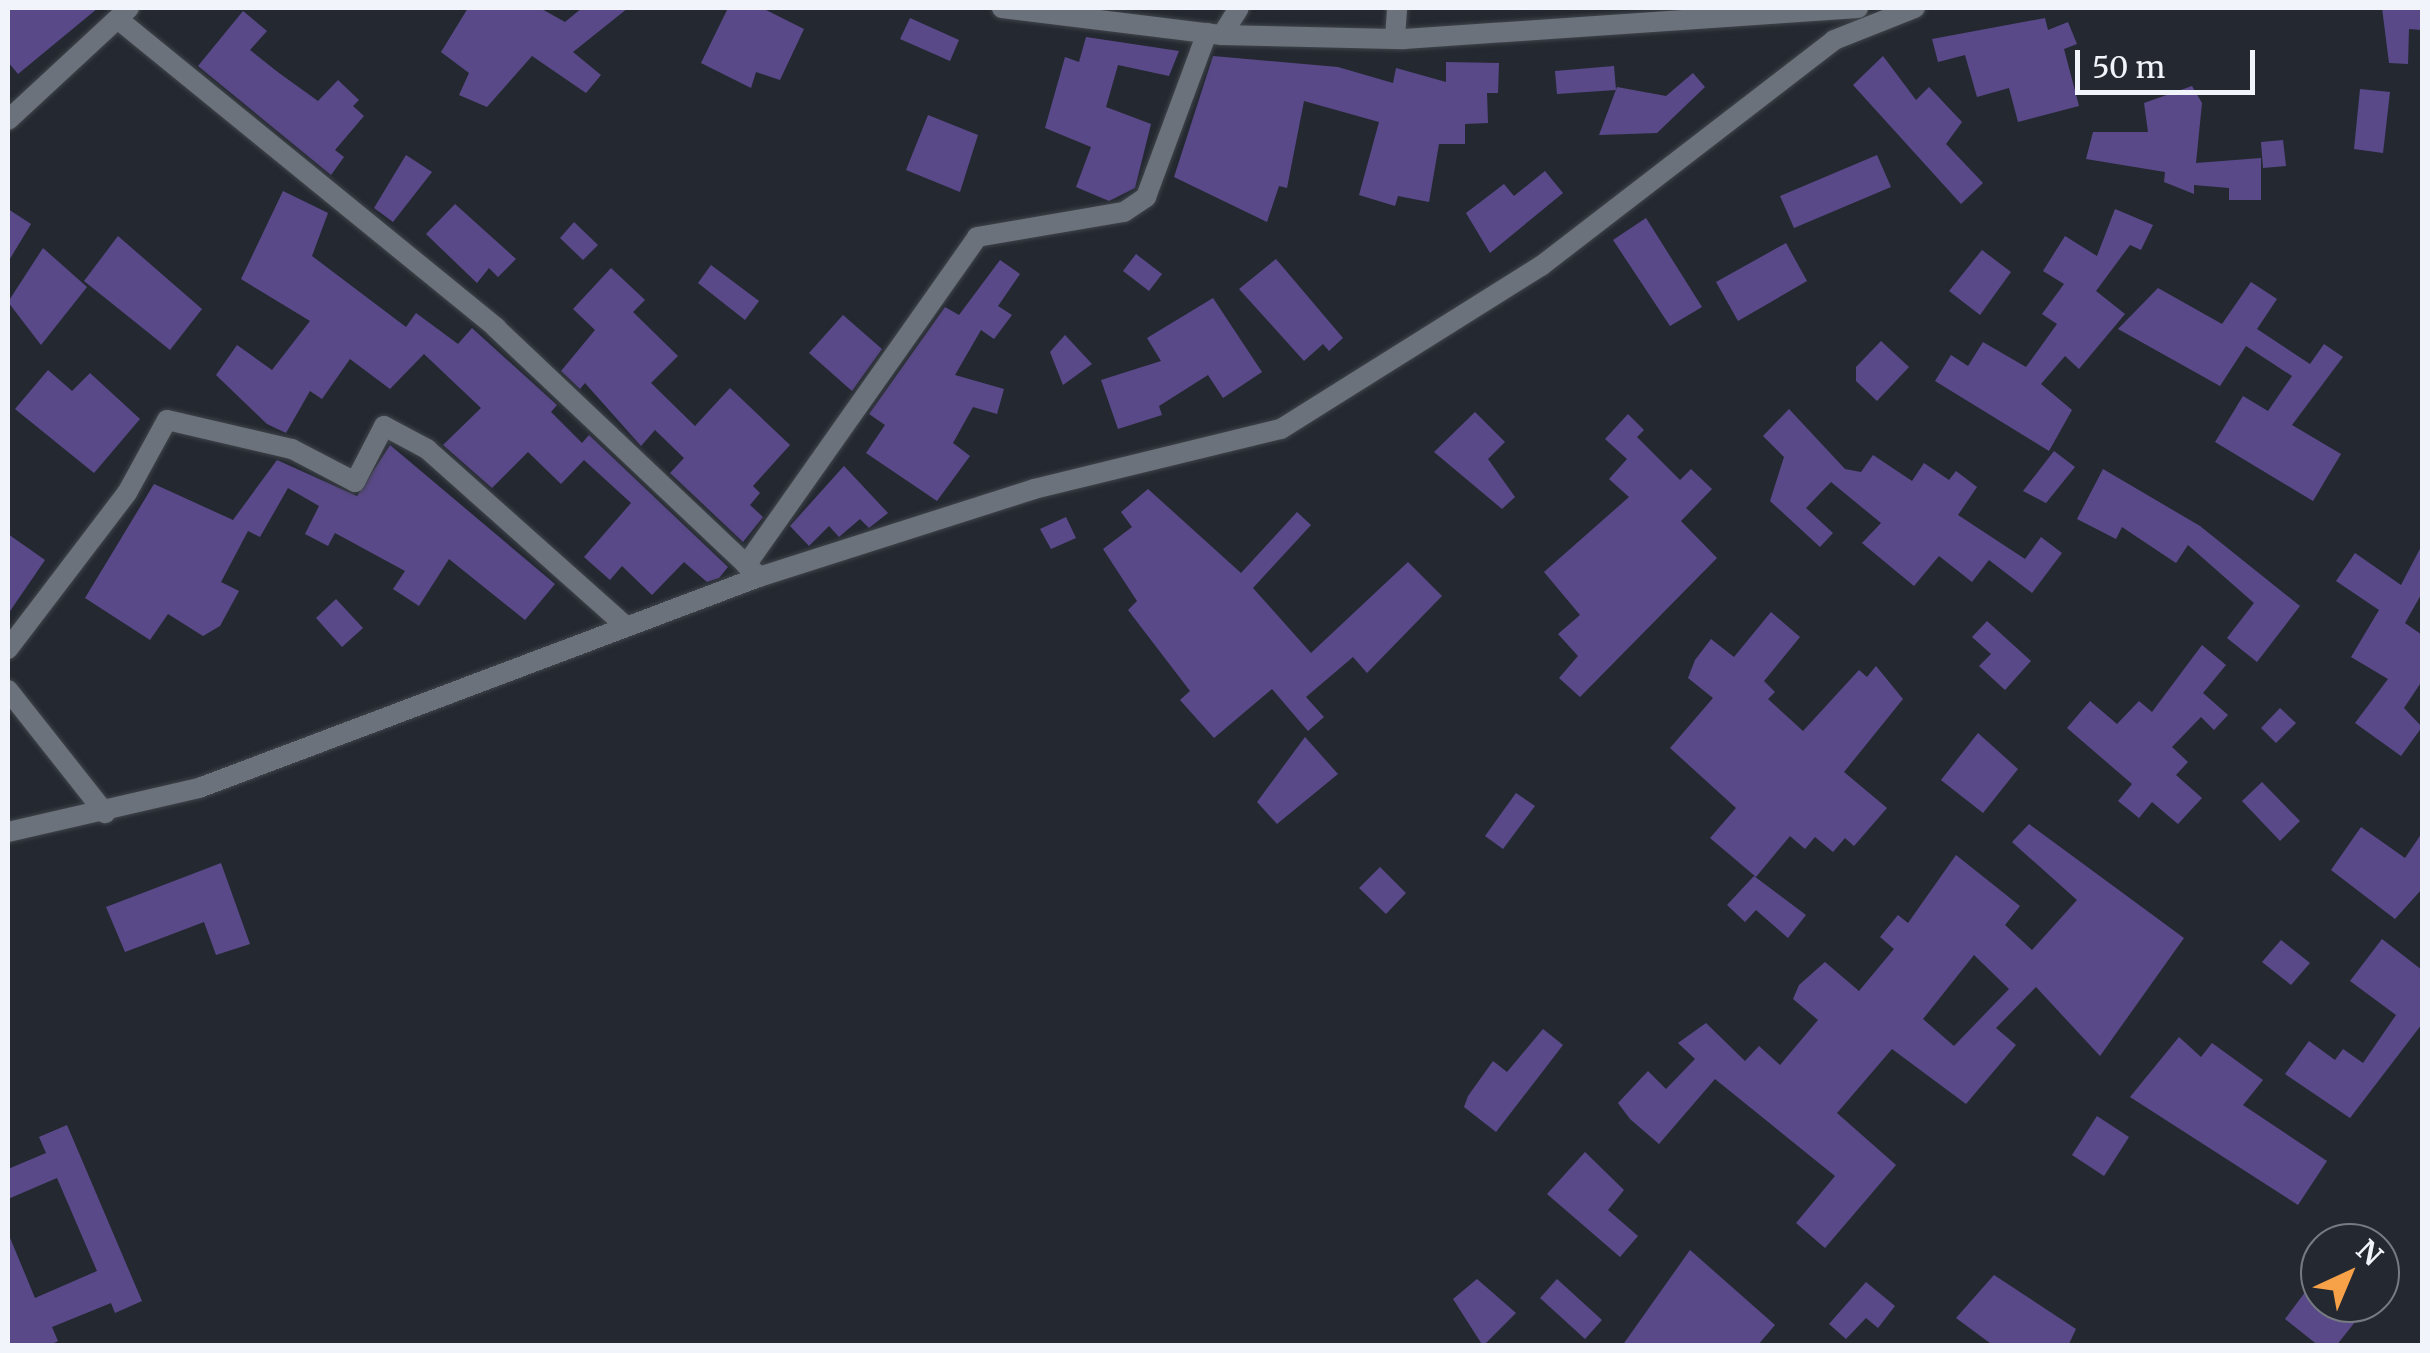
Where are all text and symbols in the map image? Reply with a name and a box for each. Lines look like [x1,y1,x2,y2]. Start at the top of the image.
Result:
scale bar [2080,30,2260,92]
text: 50 m [2092,48,2165,86]
north arrow [2300,1223,2400,1323]
text: N [2349,1232,2390,1273]

